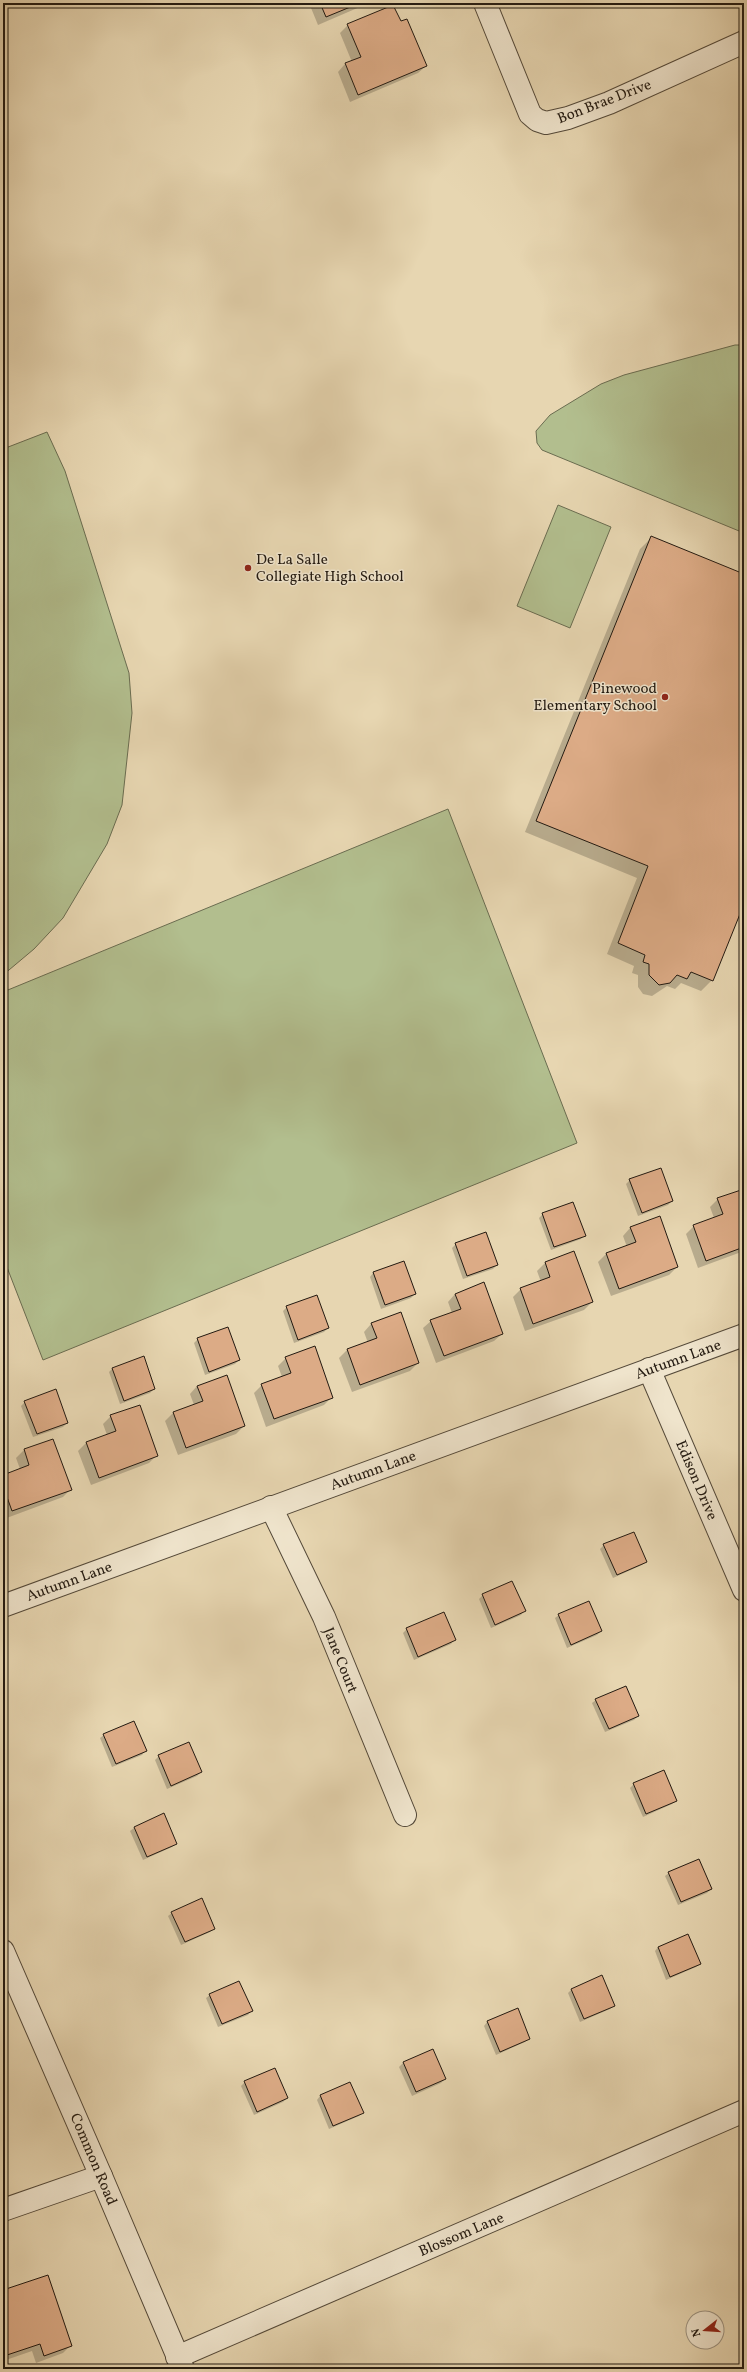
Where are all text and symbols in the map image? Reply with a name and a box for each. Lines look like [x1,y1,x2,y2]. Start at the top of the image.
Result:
street label: Bon Brae Drive [555,75,655,130]
place label: De La Salle Collegiate High School [256,550,404,588]
marker: De La Salle Collegiate High School [243,563,253,573]
place label: Pinewood Elementary School [534,679,657,717]
marker: Pinewood Elementary School [660,692,670,702]
street label: Autumn Lane [633,1335,724,1386]
street label: Edison Drive [669,1437,722,1524]
street label: Autumn Lane [328,1446,419,1497]
street label: Autumn Lane [24,1557,115,1608]
street label: Jane Court [317,1625,362,1697]
street label: Common Road [64,2110,121,2209]
street label: Blossom Lane [416,2208,507,2263]
north arrow [685,2310,725,2350]
text: N [689,2326,705,2339]

